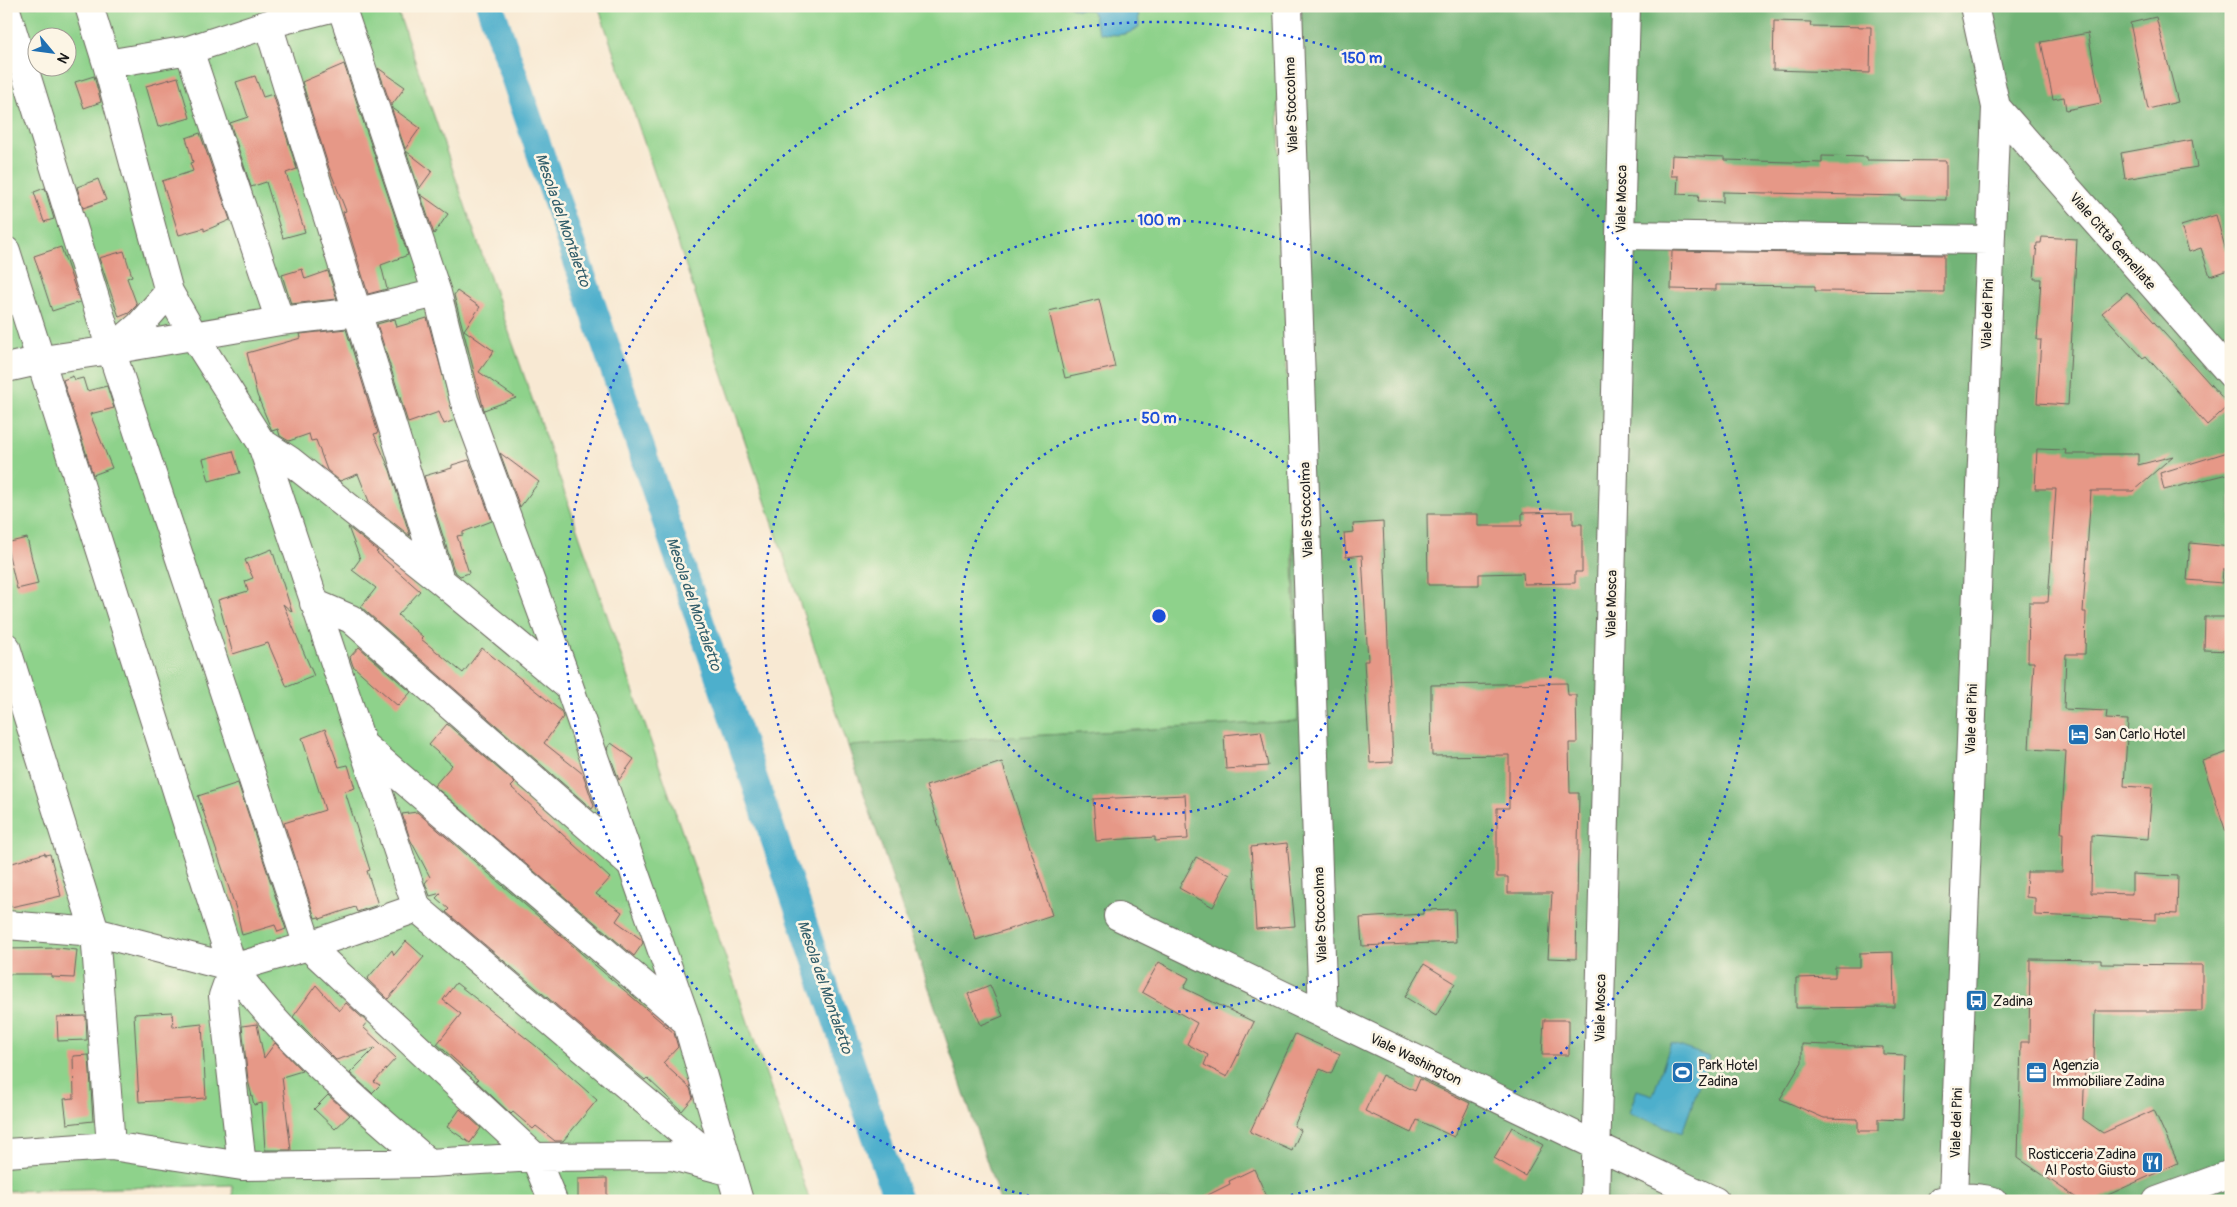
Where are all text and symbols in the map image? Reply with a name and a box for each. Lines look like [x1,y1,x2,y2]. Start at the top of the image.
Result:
north arrow [28,28,78,78]
text: 150 m [1342,49,1382,68]
text: N [53,50,73,66]
street label: Viale Stoccolma [1281,57,1302,153]
water label: Mesola del Montaletto [531,151,595,290]
street label: Viale Mosca [1612,165,1631,233]
street label: Viale Città Gemellate [2066,189,2160,293]
text: 100 m [1138,211,1180,230]
street label: Viale dei Pini [1978,278,1997,350]
text: 50 m [1142,409,1176,428]
street label: Viale Stoccolma [1296,462,1317,558]
water label: Mesola del Montaletto [662,535,726,674]
street label: Viale Mosca [1602,570,1621,638]
centre of rings [1150,607,1168,625]
street label: Viale dei Pini [1962,683,1981,755]
hotel icon: San Carlo Hotel [2066,722,2090,746]
place label: San Carlo Hotel [2094,726,2186,743]
street label: Viale Stoccolma [1310,867,1331,963]
water label: Mesola del Montaletto [793,918,857,1057]
street label: Viale Mosca [1591,974,1610,1042]
bus stop icon: Zadina [1965,989,1989,1013]
place label: Zadina [1993,993,2033,1010]
street label: Viale Washington [1367,1030,1465,1089]
place label: Park Hotel Zadina [1698,1057,1758,1090]
place label: Agenzia Immobiliare Zadina [2052,1057,2164,1090]
sports icon: Park Hotel Zadina [1670,1061,1694,1085]
office icon: Agenzia Immobiliare Zadina [2024,1061,2048,1085]
street label: Viale dei Pini [1947,1087,1966,1159]
place label: Rosticceria Zadina Al Posto Giusto [2028,1146,2136,1179]
restaurant icon: Rosticceria Zadina Al Posto Giusto [2140,1150,2164,1174]

